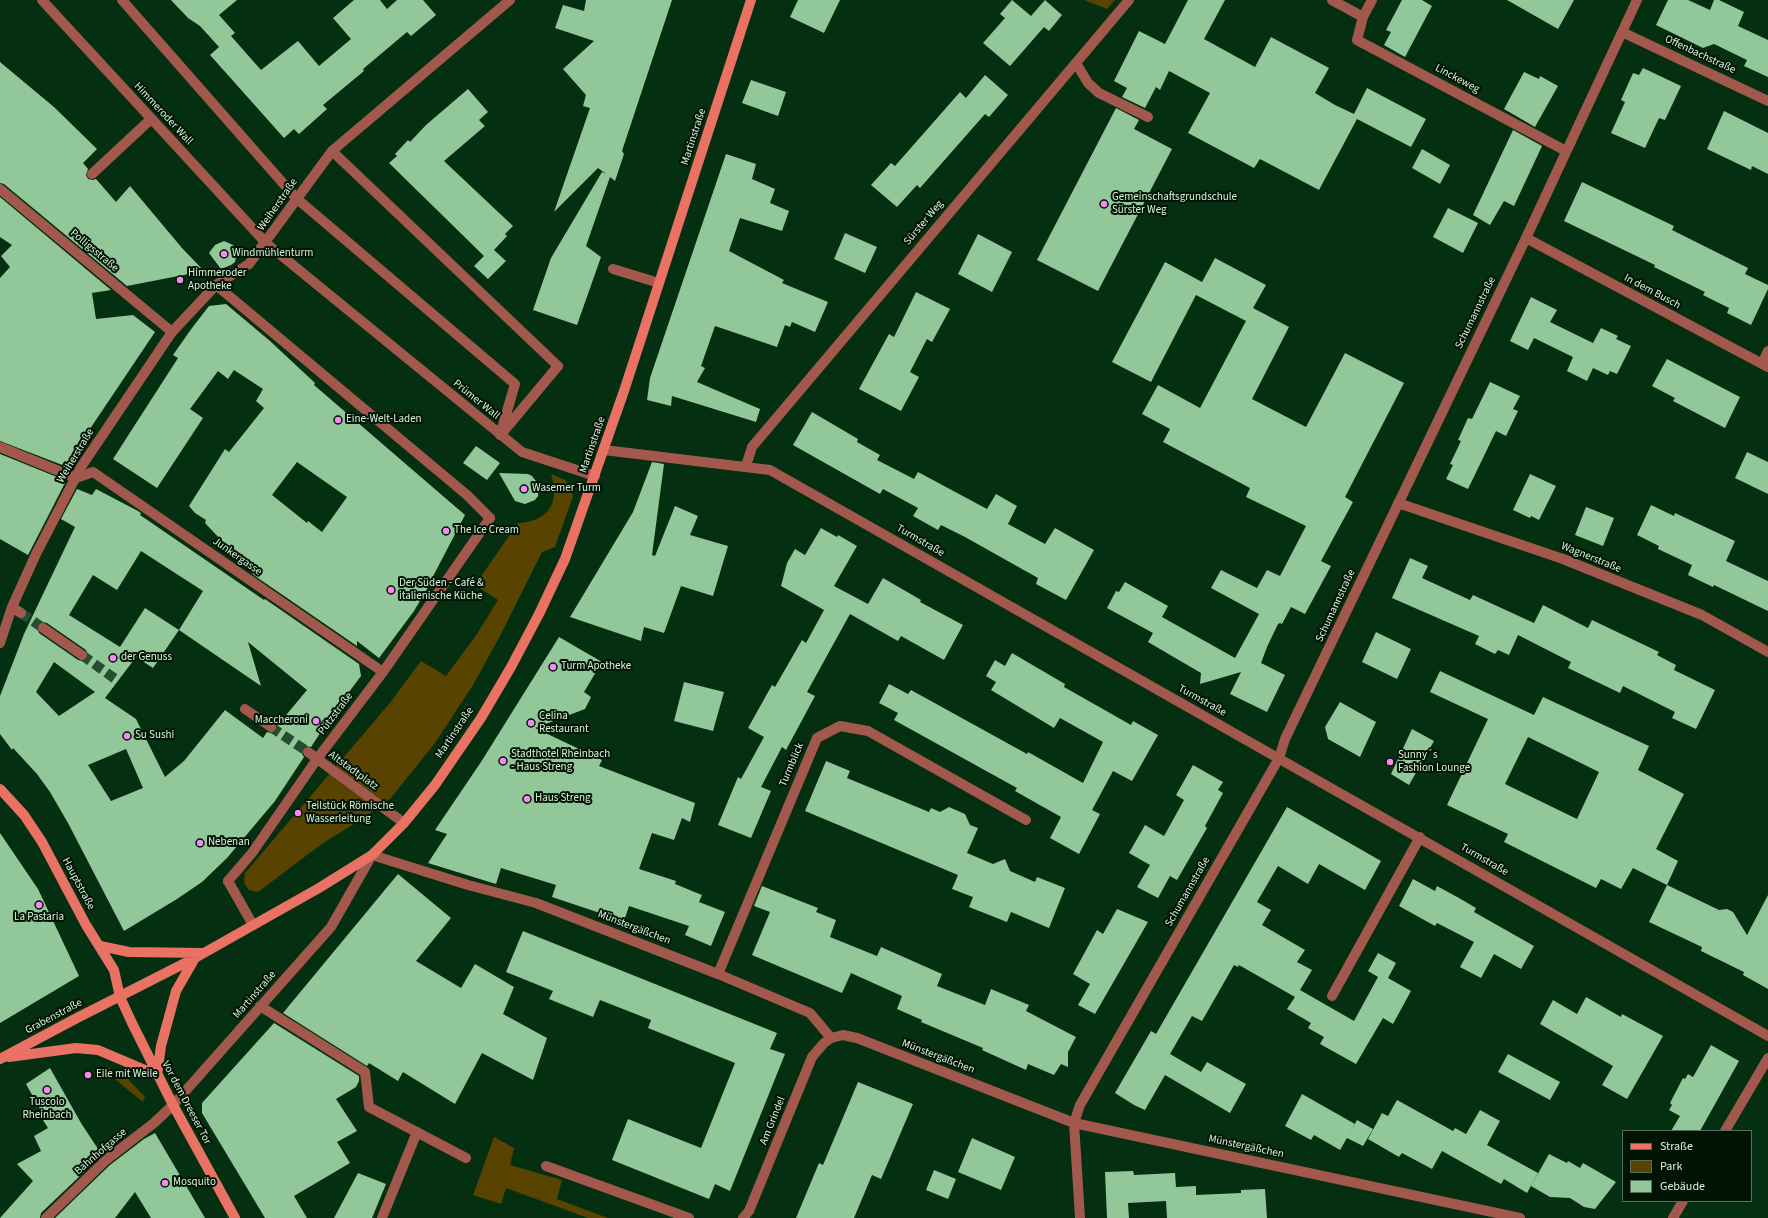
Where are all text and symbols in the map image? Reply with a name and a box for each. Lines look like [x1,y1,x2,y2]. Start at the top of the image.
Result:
street label: Offenbachstraße [1663,33,1737,77]
street label: Linckeweg [1432,62,1482,96]
street label: Himmeroder Wall [131,80,195,148]
street label: Martinstraße [679,107,709,167]
street label: Weiherstraße [255,176,301,234]
place label: Gemeinschaftsgrundschule Sürster Weg [1112,191,1237,217]
street label: Sürster Weg [901,198,947,248]
marker: Gemeinschaftsgrundschule Sürster Weg [1099,199,1109,209]
street label: Polligsstraße [67,227,121,275]
place label: Windmühlenturm [232,247,313,261]
marker: Windmühlenturm [219,249,229,259]
place label: Himmeroder Apotheke [188,267,247,293]
street label: In dem Busch [1622,272,1682,312]
marker: Himmeroder Apotheke [175,275,185,285]
street label: Schumannstraße [1453,275,1499,351]
street label: Prümer Wall [450,377,502,423]
place label: Eine-Welt-Laden [346,413,422,427]
marker: Eine-Welt-Laden [333,415,343,425]
street label: Martinstraße [577,415,609,475]
street label: Weiherstraße [55,426,97,486]
place label: Wasemer Turm [532,482,601,496]
marker: Wasemer Turm [519,484,529,494]
street label: Turmstraße [894,522,946,560]
place label: The Ice Cream [454,524,519,538]
marker: The Ice Cream [441,526,451,536]
street label: Junkergasse [210,535,264,579]
street label: Wagnerstraße [1559,540,1623,576]
street label: Schumannstraße [1313,568,1359,644]
place label: Der Süden - Café & italienische Küche [399,577,484,603]
marker: Der Süden - Café & italienische Küche [386,585,396,595]
place label: der Genuss [121,651,172,665]
marker: der Genuss [108,653,118,663]
place label: Turm Apotheke [561,660,631,674]
marker: Turm Apotheke [548,662,558,672]
street label: Turmstraße [1175,682,1229,720]
street label: Pützstraße [316,690,356,738]
street label: Martinstraße [433,705,477,761]
place label: Celina Restaurant [539,710,589,736]
place label: Maccheroni [255,714,308,728]
marker: Maccheroni [311,716,321,726]
marker: Celina Restaurant [526,718,536,728]
place label: Su Sushi [135,729,174,743]
marker: Su Sushi [122,731,132,741]
street label: Turmblick [777,741,807,789]
place label: Stadthotel Rheinbach - Haus Streng [511,748,610,774]
street label: Altstadtplatz [326,749,380,793]
place label: Sunny´s Fashion Lounge [1398,749,1470,775]
marker: Stadthotel Rheinbach - Haus Streng [498,756,508,766]
marker: Sunny´s Fashion Lounge [1385,757,1395,767]
place label: Haus Streng [535,792,591,806]
marker: Haus Streng [522,794,532,804]
place label: Teilstück Römische Wasserleitung [306,800,394,826]
marker: Teilstück Römische Wasserleitung [293,808,303,818]
place label: Nebenan [208,836,250,850]
marker: Nebenan [195,838,205,848]
street label: Turmstraße [1458,841,1510,879]
street label: Schumannstraße [1163,855,1213,929]
street label: Hauptstraße [59,856,97,912]
marker: La Pastaria [34,900,44,910]
street label: Münstergäßchen [596,908,672,948]
place label: La Pastaria [14,911,64,925]
street label: Martinstraße [231,968,279,1022]
street label: Grabenstraße [23,997,85,1037]
street label: Münstergäßchen [900,1037,976,1077]
street label: Vor dem Dreeser Tor [158,1059,214,1147]
place label: Eile mit Weile [96,1068,158,1082]
marker: Eile mit Weile [83,1070,93,1080]
marker: Tuscolo Rheinbach [42,1085,52,1095]
street label: Am Grindel [757,1095,789,1147]
place label: Tuscolo Rheinbach [23,1096,71,1122]
street label: Bahnhofgasse [72,1126,130,1178]
legend [1622,1130,1752,1202]
street label: Münstergäßchen [1207,1133,1285,1161]
text: Straße [1660,1138,1693,1155]
text: Park [1660,1158,1682,1175]
place label: Mosquito [173,1176,216,1190]
marker: Mosquito [160,1178,170,1188]
text: Gebäude [1660,1178,1705,1195]

